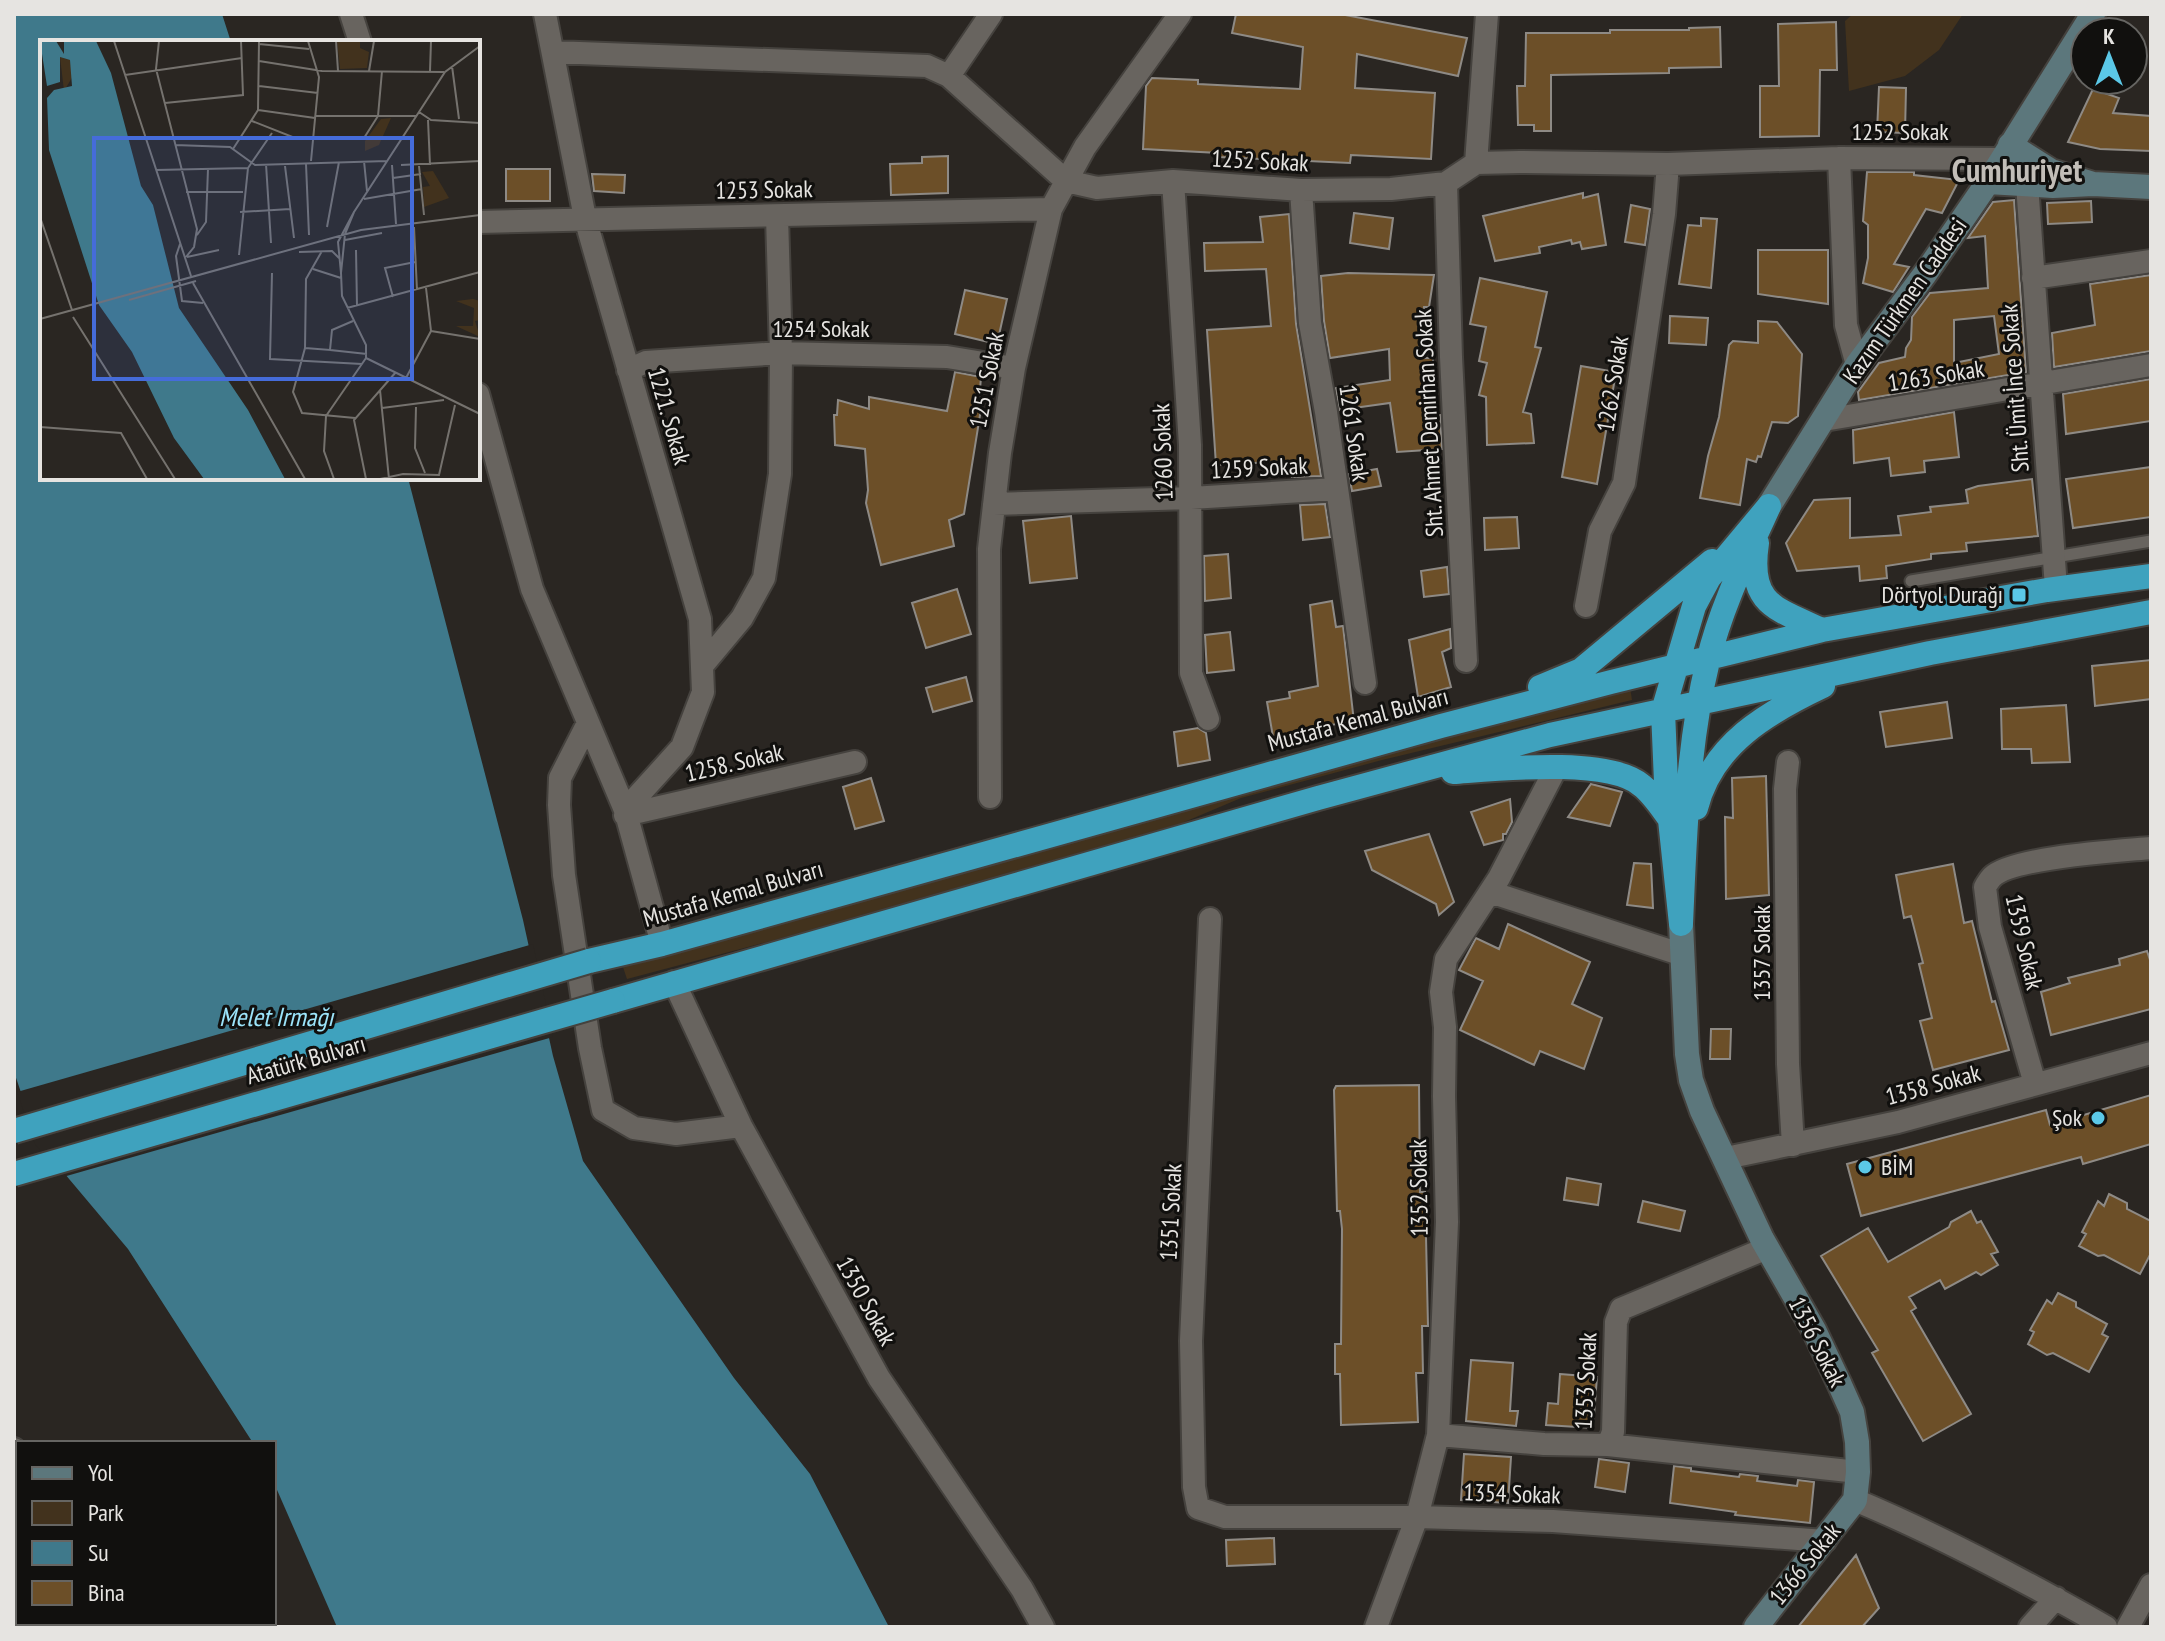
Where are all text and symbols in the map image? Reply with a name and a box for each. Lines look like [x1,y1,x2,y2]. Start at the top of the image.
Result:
north arrow [2069,16,2149,96]
text: K [2103,22,2115,50]
inset map [40,40,480,480]
street label: 1252 Sokak [1851,116,1949,147]
street label: 1252 Sokak [1211,142,1310,179]
district label: Cumhuriyet [1952,149,2083,191]
street label: 1253 Sokak [715,173,814,206]
street label: Kazım Türkmen Caddesi [1836,212,1973,390]
street label: Sht. Ümit İnce Sokak [1993,302,2036,473]
street label: Sht. Ahmet Demirhan Sokak [1407,308,1450,538]
street label: 1254 Sokak [772,313,870,344]
street label: 1251 Sokak [962,329,1011,431]
street label: 1262 Sokak [1590,333,1636,434]
street label: 1263 Sokak [1886,352,1987,398]
street label: 1221. Sokak [641,364,698,469]
street label: 1261 Sokak [1332,383,1377,484]
street label: 1260 Sokak [1145,402,1180,501]
street label: 1259 Sokak [1210,449,1309,486]
place label: Dörtyol Durağı [1882,579,2003,610]
marker: Dörtyol Durağı [2010,586,2028,604]
street label: Mustafa Kemal Bulvarı [1264,681,1452,759]
street label: 1258. Sokak [682,736,787,789]
street label: Mustafa Kemal Bulvarı [639,853,826,934]
street label: 1359 Sokak [1998,891,2051,993]
street label: 1357 Sokak [1746,904,1777,1001]
water label: Melet Irmağı [219,1000,334,1033]
street label: Atatürk Bulvarı [243,1028,369,1091]
street label: 1358 Sokak [1882,1057,1984,1112]
place label: Şok [2052,1102,2083,1133]
marker: Şok [2089,1109,2107,1127]
street label: 1352 Sokak [1402,1138,1435,1237]
place label: BİM [1881,1151,1913,1182]
marker: BİM [1856,1158,1874,1176]
street label: 1351 Sokak [1152,1162,1189,1261]
street label: 1350 Sokak [829,1251,904,1351]
street label: 1356 Sokak [1782,1291,1854,1393]
street label: 1353 Sokak [1567,1331,1604,1430]
legend [16,1441,276,1625]
text: Yol [88,1457,114,1488]
street label: 1354 Sokak [1463,1476,1562,1511]
text: Park [88,1497,124,1528]
street label: 1366 Sokak [1762,1516,1848,1611]
text: Su [88,1537,109,1568]
text: Bina [88,1577,125,1608]

